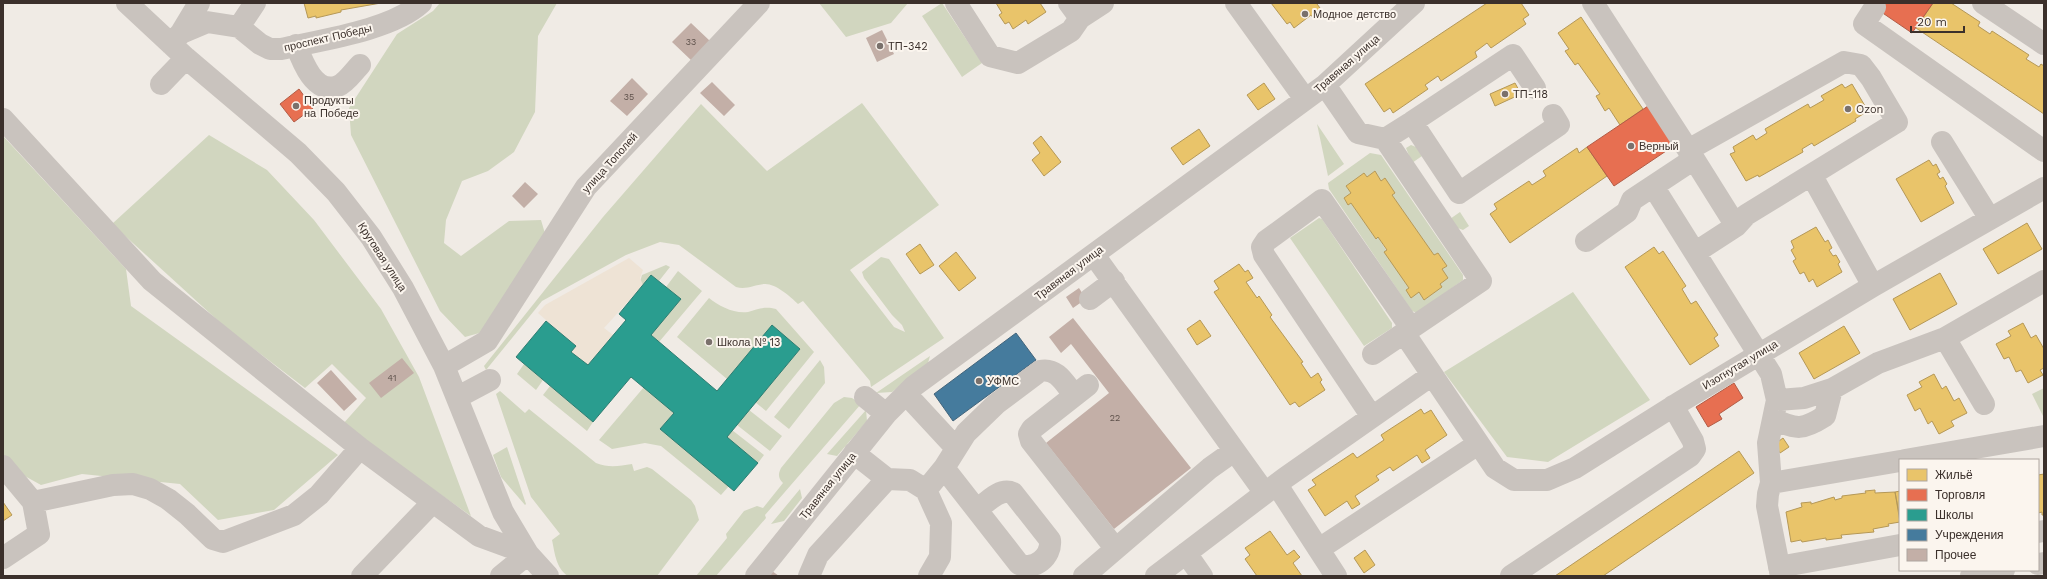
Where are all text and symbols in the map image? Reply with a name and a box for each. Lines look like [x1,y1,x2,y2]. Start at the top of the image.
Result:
place label: Модное детство [1313,8,1396,21]
scale bar [1911,8,1964,34]
marker: Модное детство [1300,9,1310,19]
text: 20 m [1917,15,1947,29]
street label: проспект Победы [283,22,373,54]
street label: Травяная улица [1312,32,1383,96]
house number: 33 [686,37,696,47]
place label: ТП-342 [888,40,928,53]
marker: ТП-342 [875,41,885,51]
place label: ТП-118 [1513,88,1548,101]
marker: ТП-118 [1500,89,1510,99]
house number: 35 [624,92,634,102]
place label: Продукты на Победе [304,94,359,120]
marker: Продукты на Победе [291,101,301,111]
place label: Ozon [1856,103,1883,116]
marker: Ozon [1843,104,1853,114]
street label: улица Тополей [580,130,640,196]
place label: Верный [1639,140,1679,153]
marker: Верный [1626,141,1636,151]
street label: Круговая улица [355,220,410,295]
street label: Травяная улица [1032,243,1106,303]
place label: Школа № 13 [717,336,780,349]
marker: Школа № 13 [704,337,714,347]
street label: Изогнутая улица [1700,337,1781,393]
house number: 41 [388,373,396,383]
place label: УФМС [987,375,1019,388]
marker: УФМС [974,376,984,386]
house number: 22 [1110,413,1120,423]
street label: Травяная улица [797,449,859,522]
legend [1899,459,2039,571]
text: Жильё [1935,468,1973,482]
text: Торговля [1935,488,1985,502]
text: Школы [1935,508,1973,522]
text: Учреждения [1935,528,2004,542]
text: Прочее [1935,548,1977,562]

